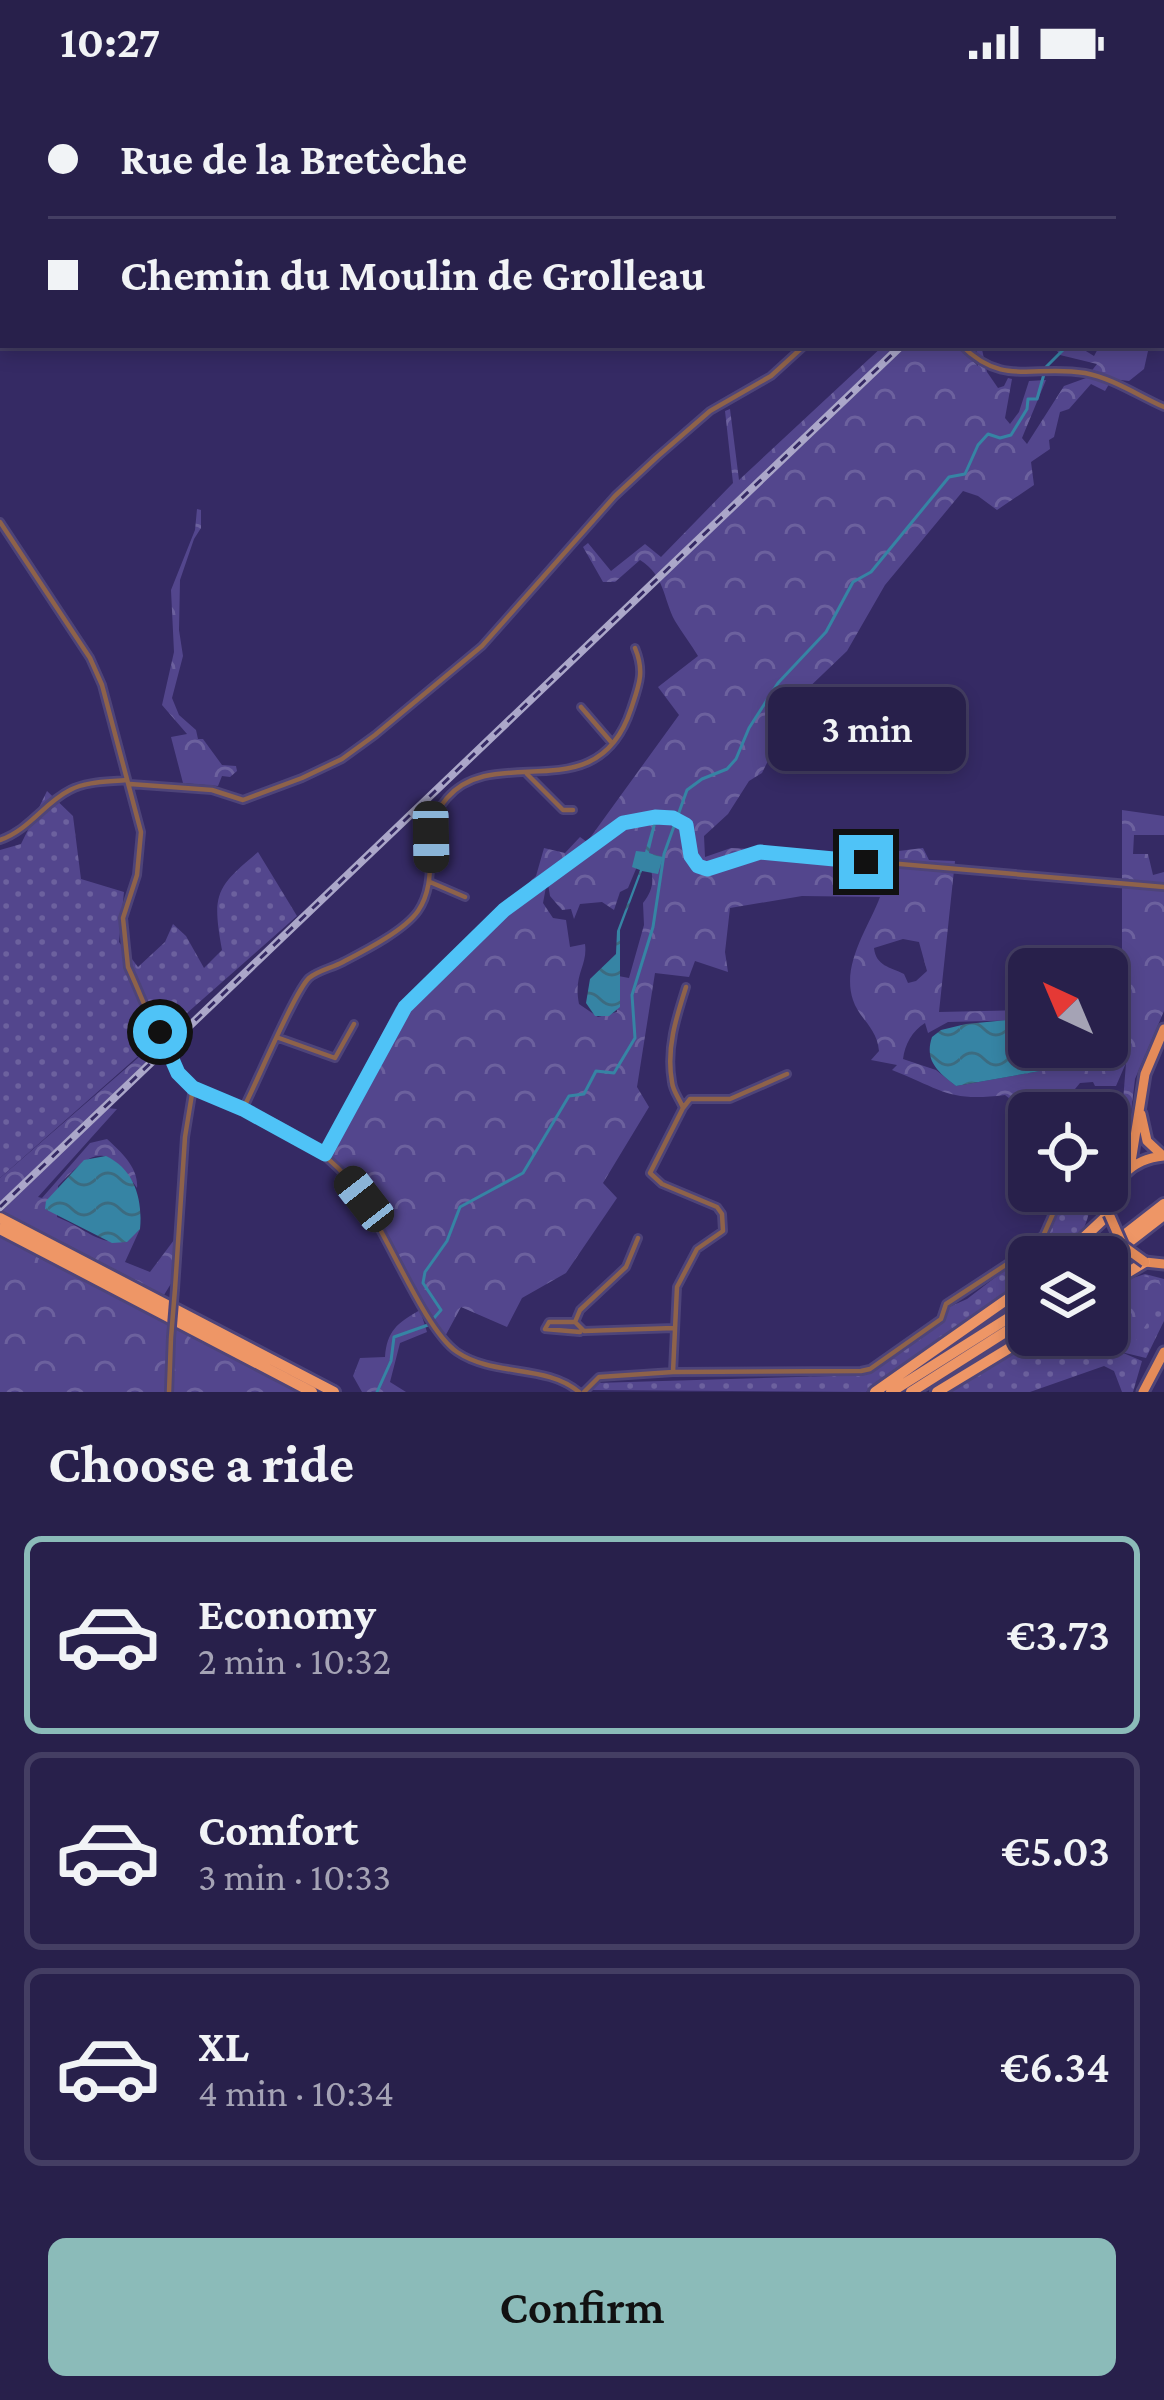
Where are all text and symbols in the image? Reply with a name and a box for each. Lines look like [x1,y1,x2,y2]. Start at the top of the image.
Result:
text: 10:27 [60,17,160,67]
text: Rue de la Bretèche [120,134,467,184]
text: Chemin du Moulin de Grolleau [120,250,705,300]
callout: 3 min [767,688,965,772]
text: 3 min [821,707,913,750]
car [412,801,450,873]
route end [839,835,893,889]
north arrow [1008,948,1128,1068]
map controls [1008,948,1128,1356]
route start [133,1005,187,1059]
button: locate [1008,1092,1128,1212]
car [328,1160,400,1238]
button: layers [1008,1236,1128,1356]
text: Choose a ride [48,1434,354,1494]
icon: car [54,1581,162,1689]
text: Economy [198,1589,376,1639]
text: €3.73 [1006,1610,1110,1660]
text: 2 min · 10:32 [198,1639,391,1682]
icon: car [54,1797,162,1905]
text: Comfort [198,1805,359,1855]
text: €5.03 [1001,1826,1110,1876]
text: 3 min · 10:33 [198,1855,391,1898]
icon: car [54,2013,162,2121]
text: XL [198,2021,249,2071]
text: €6.34 [1000,2042,1110,2092]
text: 4 min · 10:34 [198,2071,394,2114]
button: Confirm [48,2238,1116,2376]

